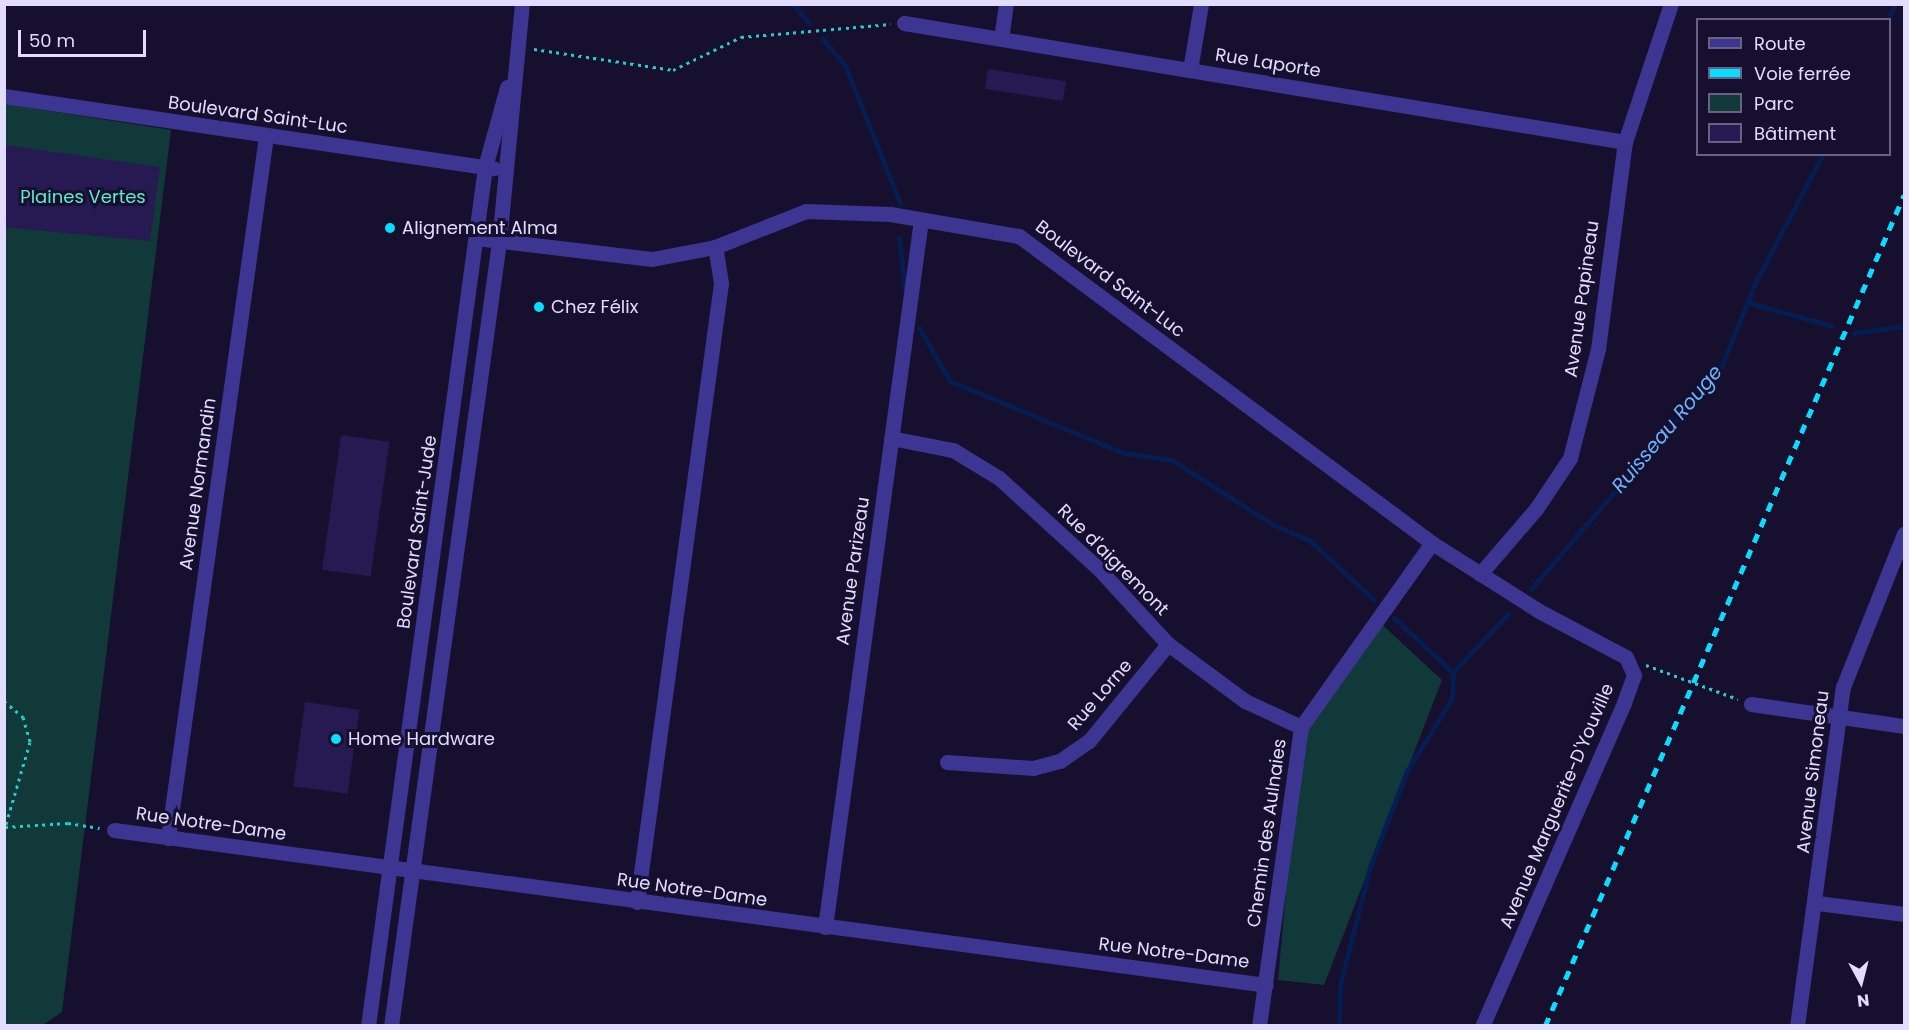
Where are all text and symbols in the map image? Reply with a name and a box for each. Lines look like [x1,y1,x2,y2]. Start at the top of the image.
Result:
scale bar [21,18,148,56]
legend [1696,18,1891,156]
text: 50 m [29,28,75,53]
text: Route [1754,31,1806,56]
street label: Rue Laporte [1214,44,1322,82]
text: Voie ferrée [1754,61,1851,86]
text: Parc [1754,91,1794,116]
street label: Boulevard Saint-Luc [167,92,349,138]
text: Bâtiment [1754,121,1836,146]
park label: Plaines Vertes [20,186,146,208]
street label: Boulevard Saint-Luc [1031,216,1189,342]
place label: Alignement Alma [402,217,558,239]
street label: Avenue Papineau [1560,219,1604,379]
marker: Alignement Alma [383,221,397,235]
place label: Chez Félix [551,296,638,318]
marker: Chez Félix [532,300,546,314]
water label: Ruisseau Rouge [1607,360,1727,498]
street label: Avenue Normandin [175,397,221,571]
street label: Boulevard Saint-Jude [393,434,441,630]
street label: Avenue Parizeau [832,496,874,646]
street label: Rue d'aigremont [1053,500,1173,620]
street label: Rue Lorne [1063,655,1137,735]
street label: Avenue Marguerite-D'Youville [1495,680,1619,932]
street label: Avenue Simoneau [1792,689,1834,855]
place label: Home Hardware [348,728,495,750]
marker: Home Hardware [329,732,343,746]
street label: Chemin des Aulnaies [1243,737,1291,929]
street label: Rue Notre-Dame [134,803,288,845]
street label: Rue Notre-Dame [615,869,769,911]
street label: Rue Notre-Dame [1097,933,1251,973]
north arrow [1831,952,1891,1012]
text: N [1856,988,1871,1013]

